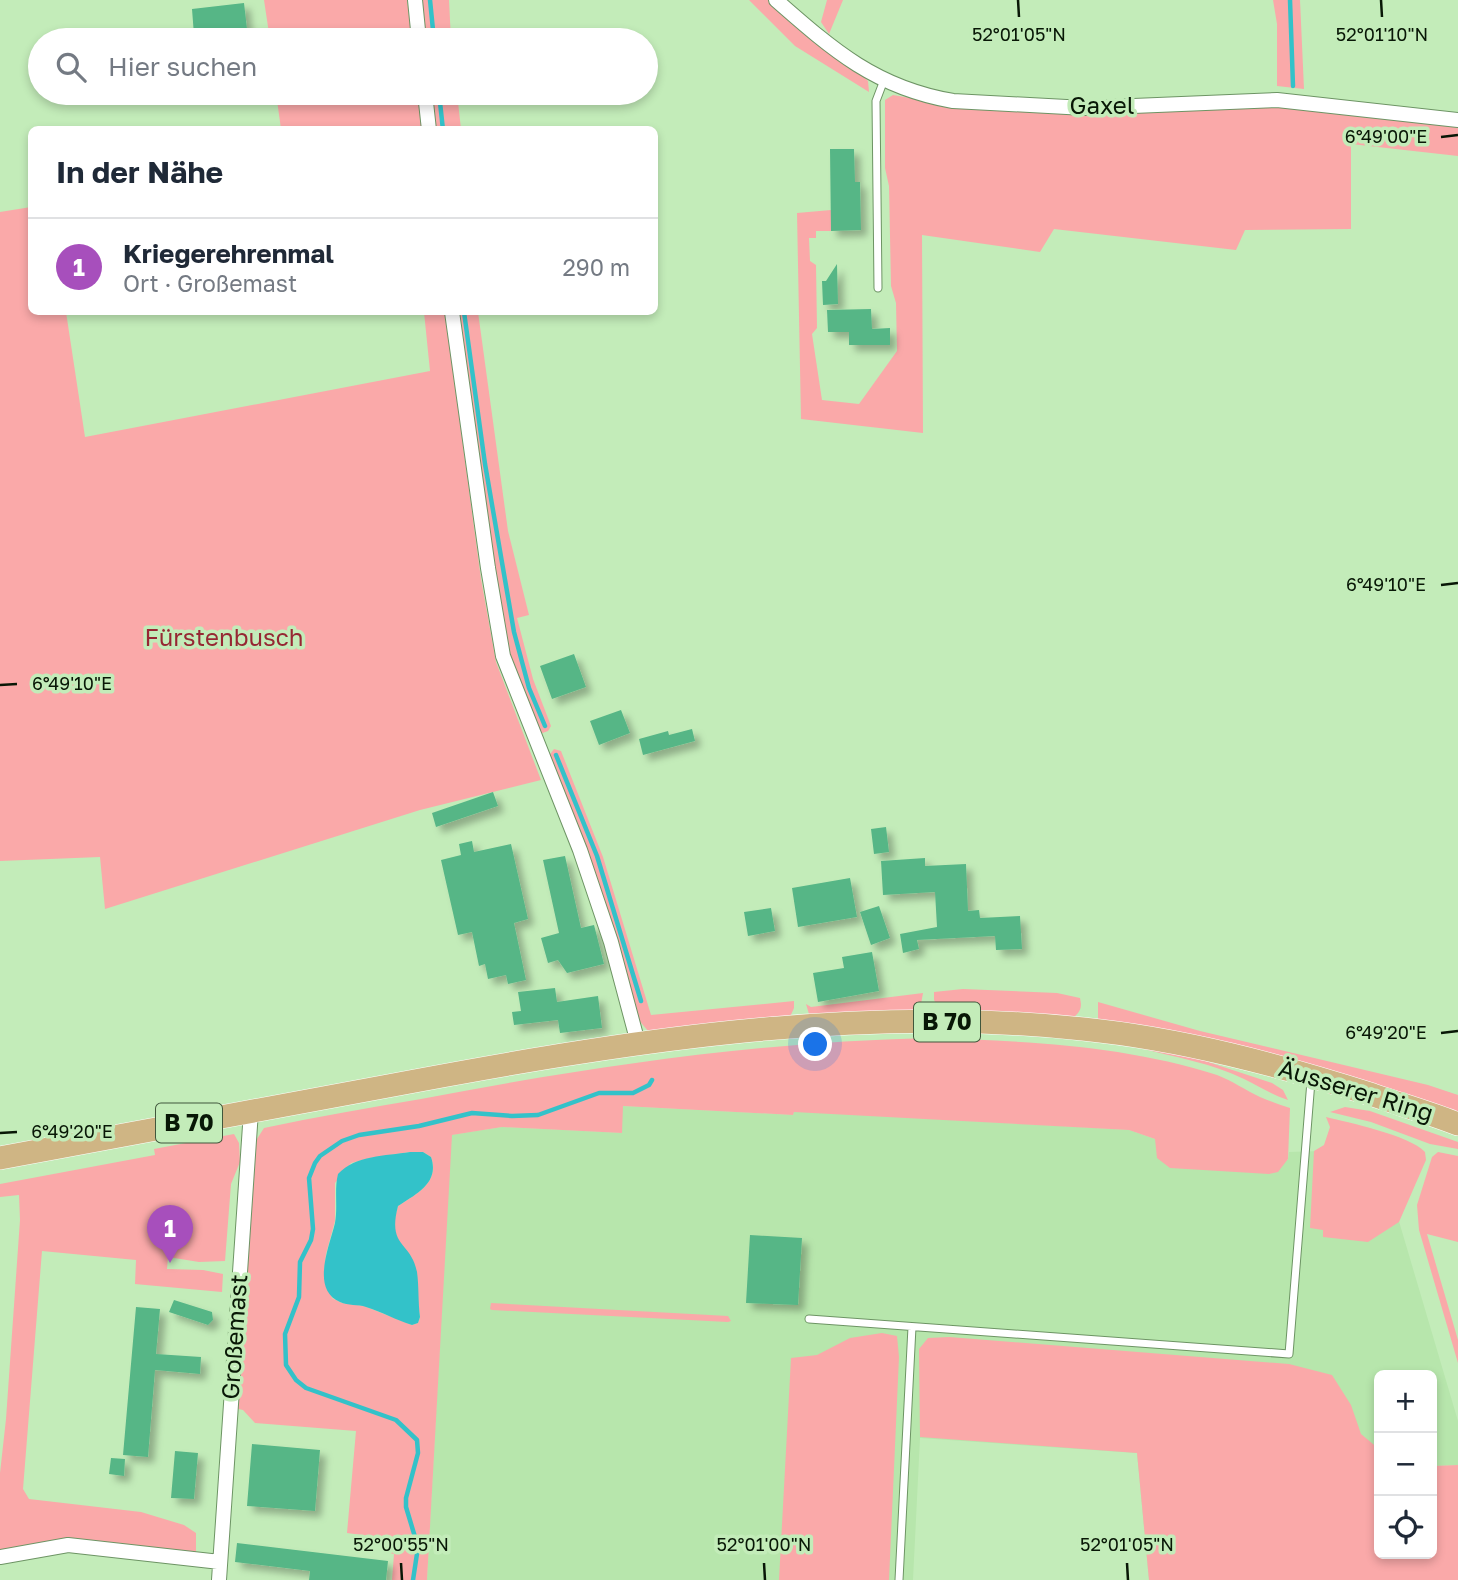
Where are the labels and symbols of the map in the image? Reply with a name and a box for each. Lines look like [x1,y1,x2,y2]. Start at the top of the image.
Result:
text: 52°01'05"N [972,23,1066,45]
text: 52°01'10"N [1336,23,1428,45]
street label: Gaxel [1070,90,1134,119]
text: 6°49'00"E [1345,125,1427,147]
text: 6°49'10"E [1346,573,1426,595]
park label: Fürstenbusch [145,622,304,651]
text: 6°49'10"E [32,672,112,694]
road number: B 70 [914,1002,980,1042]
text: 6°49'20"E [1345,1021,1427,1043]
your location [798,1027,832,1061]
street label: Äusserer Ring [1276,1052,1437,1127]
road number: B 70 [156,1104,222,1142]
text: 6°49'20"E [31,1120,113,1142]
pin: 1 [147,1205,193,1263]
street label: Großemast [215,1273,252,1400]
text: 52°00'55"N [353,1533,449,1555]
text: 52°01'00"N [717,1533,811,1555]
text: 52°01'05"N [1080,1533,1174,1555]

